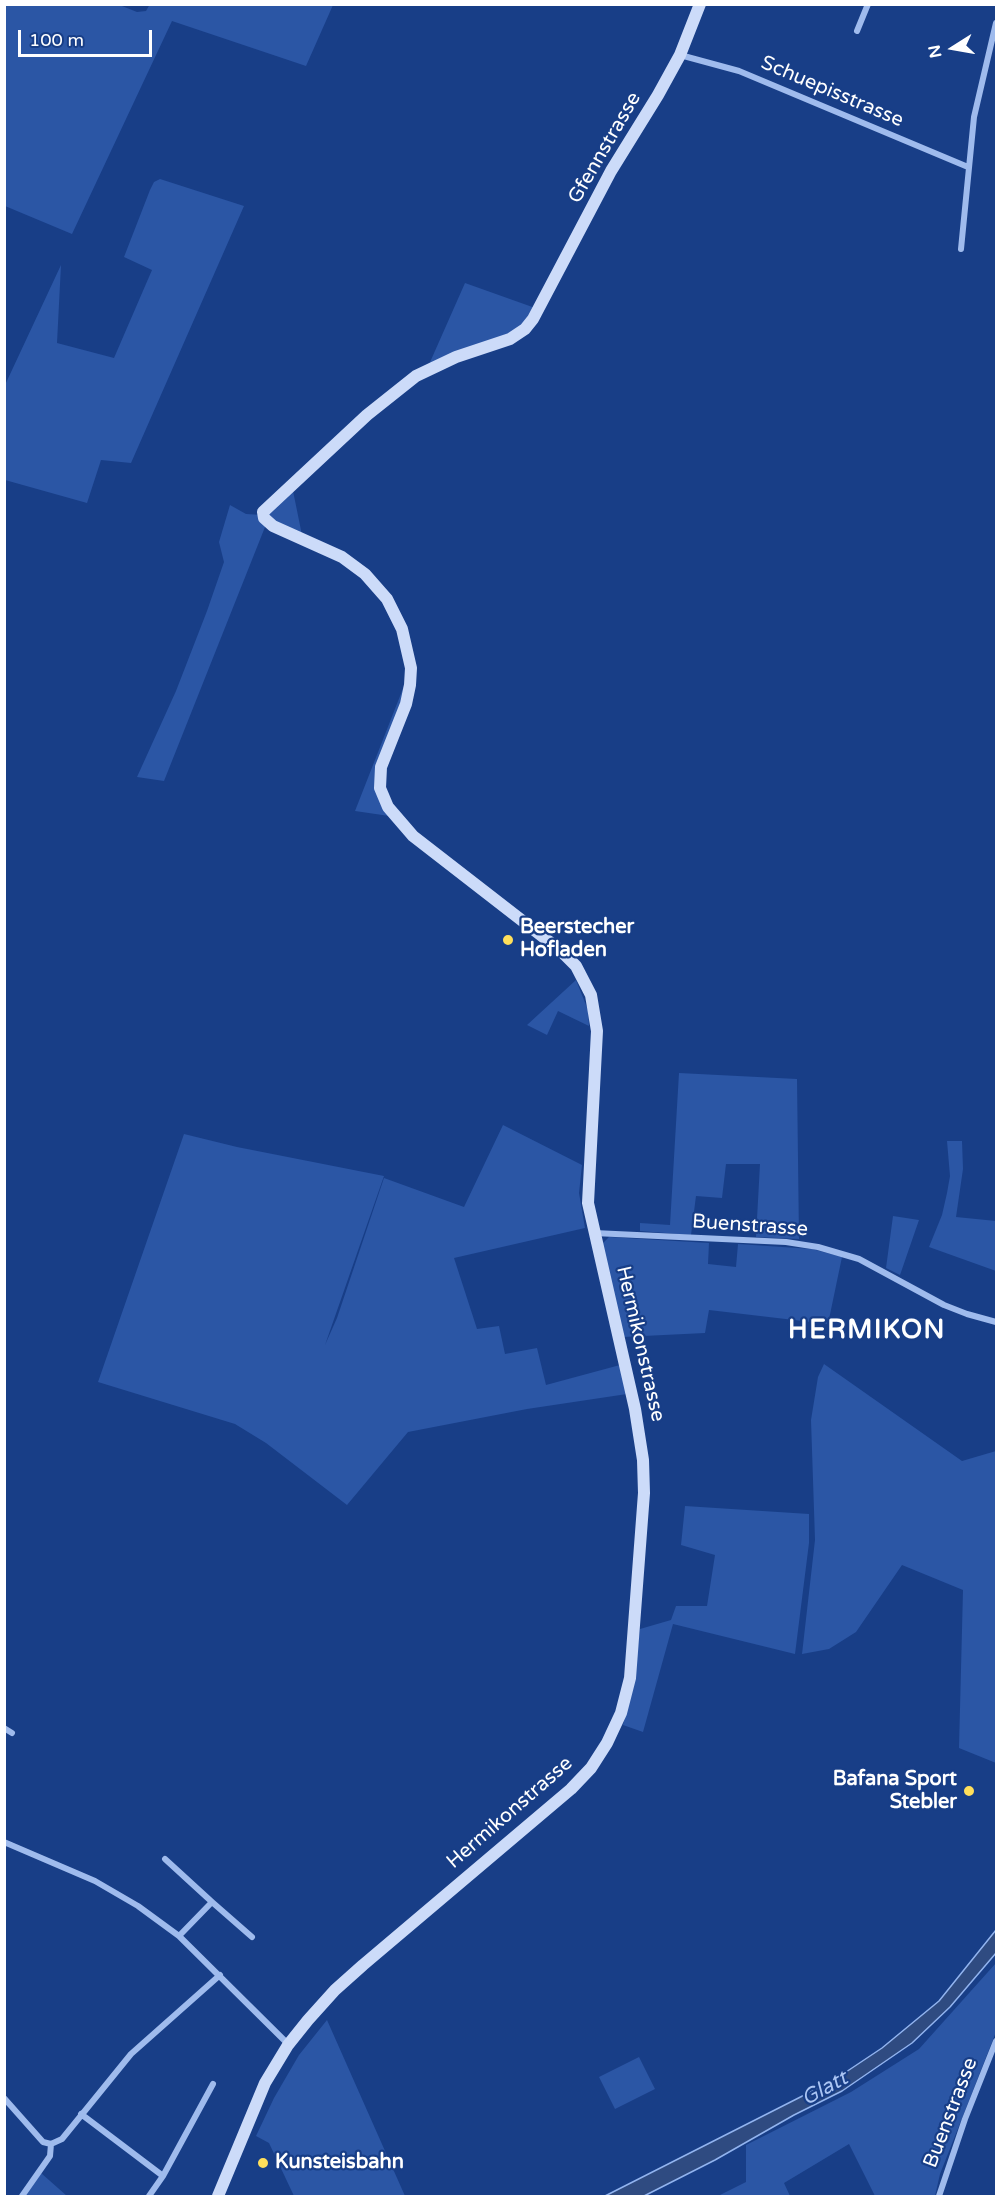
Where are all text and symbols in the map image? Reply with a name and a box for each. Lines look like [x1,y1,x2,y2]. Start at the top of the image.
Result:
scale bar [21,18,154,56]
north arrow [923,18,983,78]
text: 100 m [29,29,84,51]
text: N [924,43,946,60]
street label: Schuepisstrasse [757,51,907,133]
street label: Gfennstrasse [563,88,647,208]
place label: Beerstecher Hofladen [520,916,634,963]
marker: Beerstecher Hofladen [501,933,515,947]
street label: Buenstrasse [691,1210,809,1242]
street label: Hermikonstrasse [610,1264,670,1424]
district label: HERMIKON [788,1315,946,1347]
street label: Hermikonstrasse [442,1752,578,1874]
place label: Bafana Sport Stebler [833,1768,957,1815]
marker: Bafana Sport Stebler [962,1784,976,1798]
street label: Buenstrasse [919,2055,983,2171]
water label: Glatt [798,2066,852,2112]
place label: Kunsteisbahn [275,2151,404,2175]
marker: Kunsteisbahn [256,2156,270,2170]

